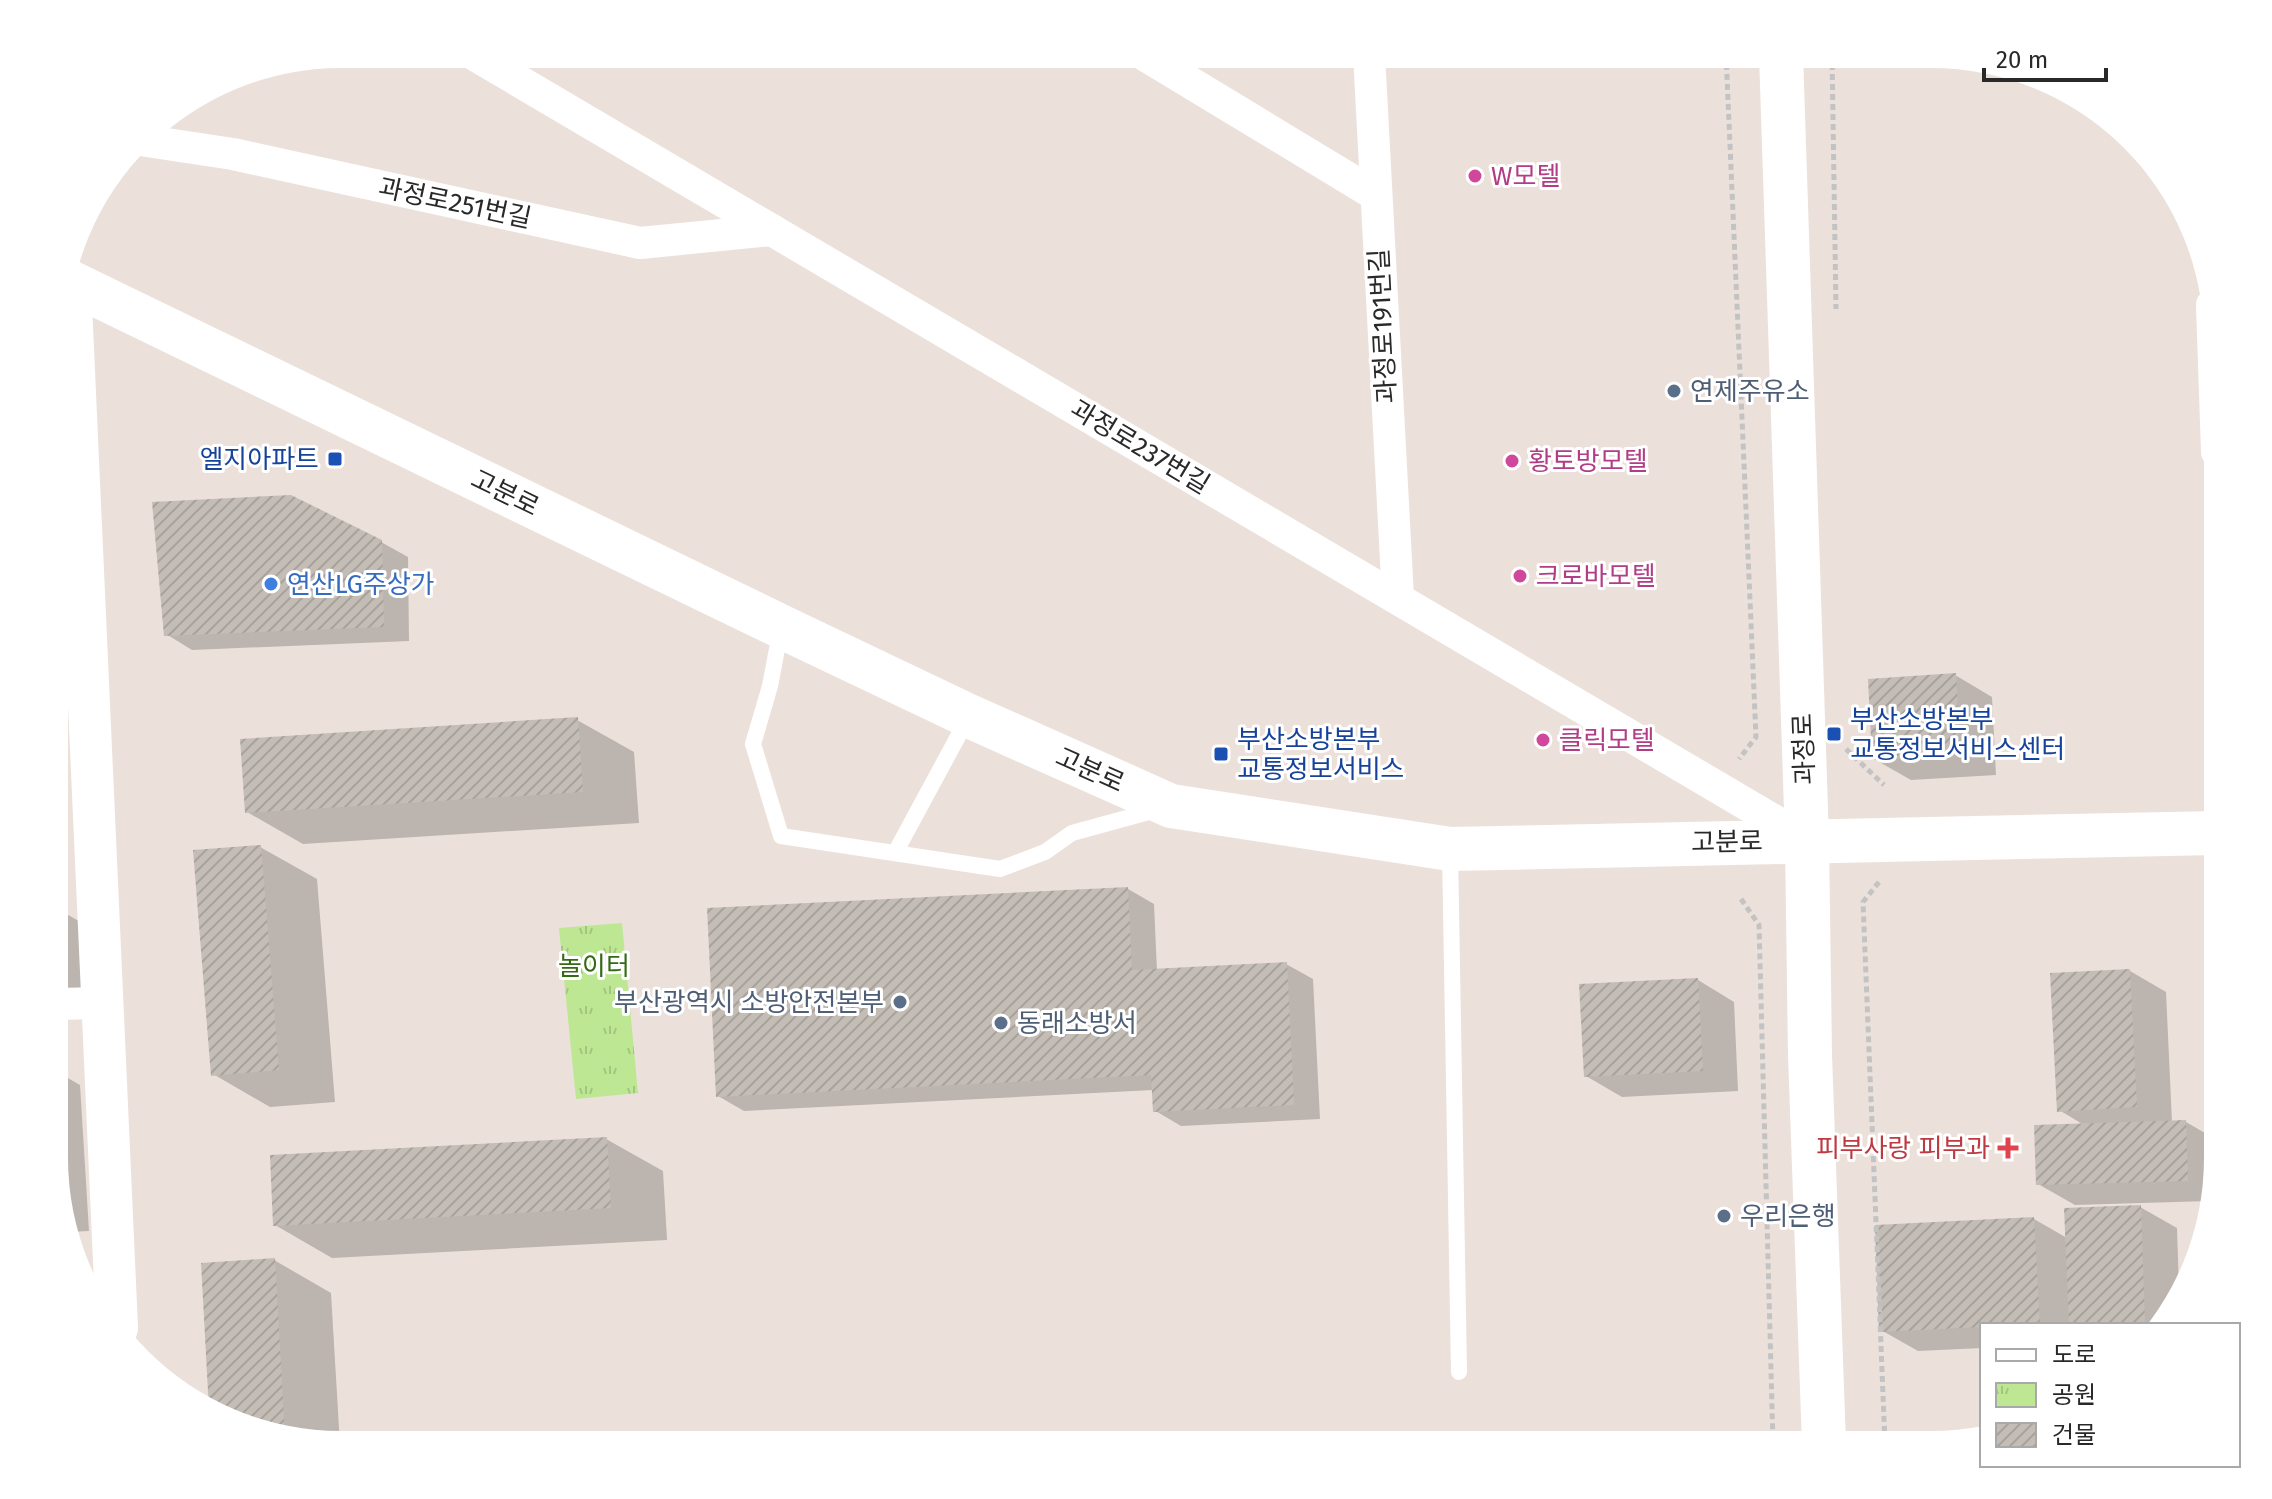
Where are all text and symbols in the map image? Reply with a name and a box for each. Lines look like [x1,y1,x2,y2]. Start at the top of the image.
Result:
scale bar [1984,32,2106,82]
text: 20 m [1996,46,2048,74]
place label: W모텔 [1491,161,1560,192]
marker: W모텔 [1466,167,1484,185]
street label: 과정로251번길 [376,172,534,234]
street label: 과정로191번길 [1363,248,1403,404]
place label: 연제주유소 [1690,376,1810,407]
marker: 연제주유소 [1665,382,1683,400]
street label: 과정로237번길 [1065,393,1215,501]
place label: 엘지아파트 [199,444,319,475]
place label: 황토방모텔 [1528,446,1648,477]
marker: 엘지아파트 [326,450,344,468]
marker: 황토방모텔 [1503,452,1521,470]
street label: 고분로 [466,463,544,523]
place label: 크로바모텔 [1536,561,1656,592]
marker: 크로바모텔 [1511,567,1529,585]
place label: 연산LG주상가 [287,569,435,600]
marker: 연산LG주상가 [262,575,280,593]
place label: 부산소방본부 교통정보서비스센터 [1850,704,2065,765]
street label: 과정로 [1787,713,1821,785]
place label: 부산소방본부 교통정보서비스 [1237,724,1404,785]
place label: 클릭모텔 [1559,725,1655,756]
marker: 부산소방본부 교통정보서비스센터 [1825,725,1843,743]
marker: 클릭모텔 [1534,731,1552,749]
street label: 고분로 [1051,741,1129,799]
marker: 부산소방본부 교통정보서비스 [1212,745,1230,763]
street label: 고분로 [1691,826,1763,858]
park label: 놀이터 [558,951,630,982]
place label: 부산광역시 소방안전본부 [614,987,884,1018]
marker: 부산광역시 소방안전본부 [891,993,909,1011]
place label: 동래소방서 [1017,1008,1137,1039]
marker: 동래소방서 [992,1014,1010,1032]
place label: 피부사랑 피부과 [1816,1133,1990,1164]
marker: 피부사랑 피부과 [1997,1137,2019,1159]
place label: 우리은행 [1740,1201,1836,1232]
marker: 우리은행 [1715,1207,1733,1225]
legend [1980,1323,2240,1467]
text: 도로 [2052,1341,2096,1369]
text: 공원 [2052,1381,2096,1409]
text: 건물 [2052,1421,2096,1449]

